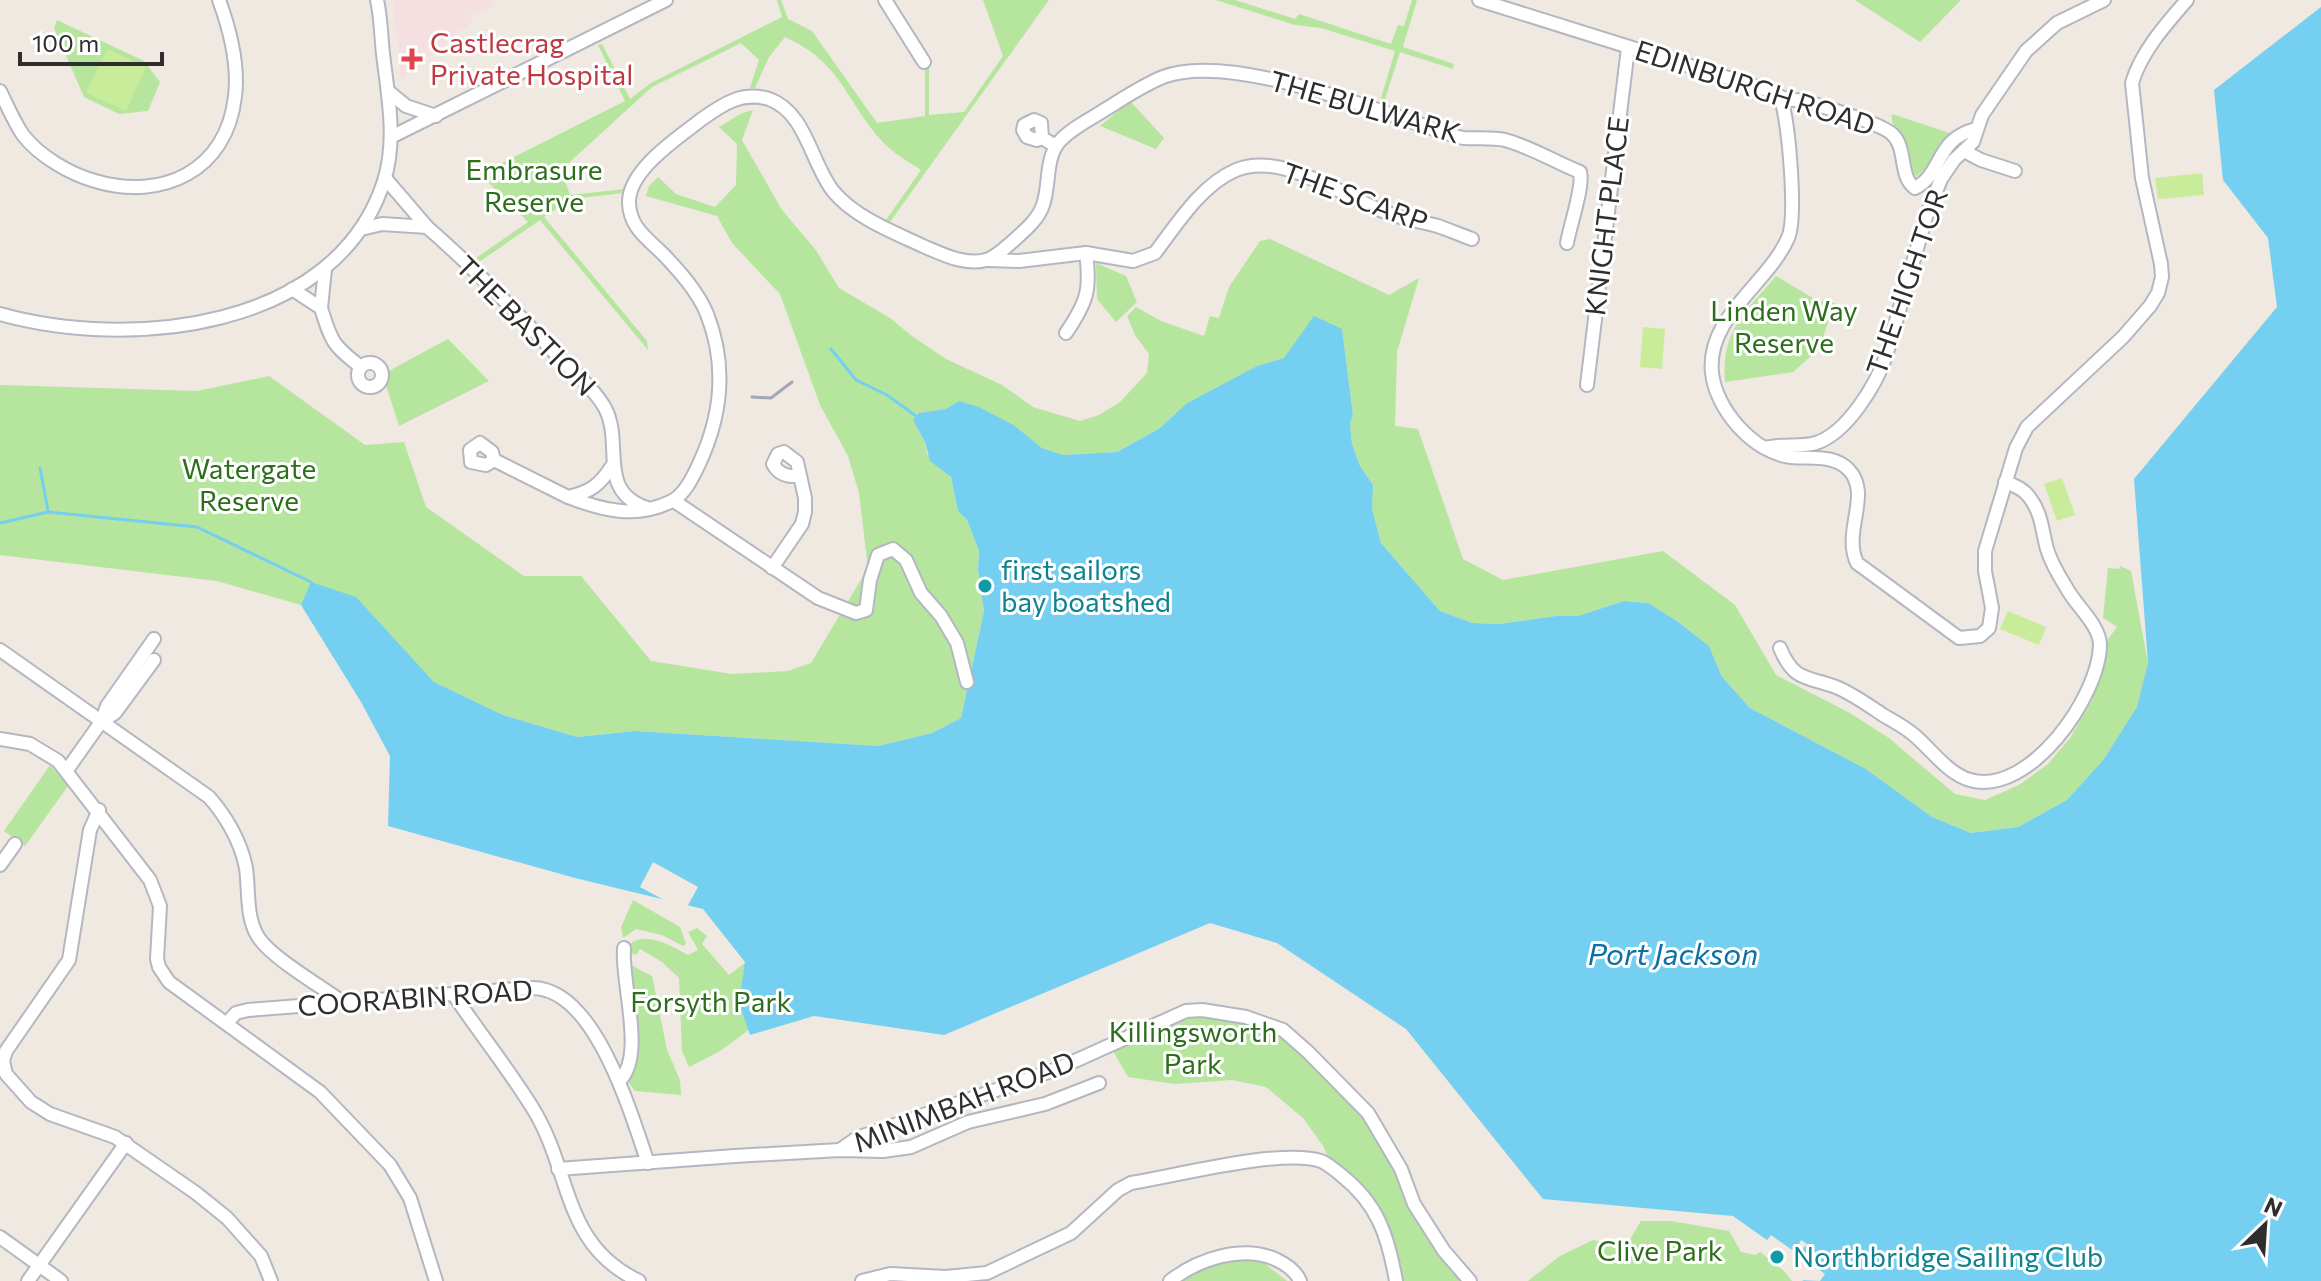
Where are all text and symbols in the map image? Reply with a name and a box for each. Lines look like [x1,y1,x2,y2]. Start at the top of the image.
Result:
scale bar [20,16,162,66]
place label: Castlecrag Private Hospital [430,25,633,91]
text: 100 m [32,28,99,57]
street label: EDINBURGH ROAD [1631,32,1880,142]
marker: Castlecrag Private Hospital [401,48,423,70]
street label: THE BULWARK [1266,63,1464,149]
street label: KNIGHT PLACE [1577,114,1635,317]
park label: Embrasure Reserve [465,152,603,218]
street label: THE SCARP [1278,154,1433,238]
street label: THE HIGH TOR [1858,184,1954,380]
street label: THE BASTION [450,248,604,402]
park label: Linden Way Reserve [1710,293,1858,359]
park label: Watergate Reserve [182,451,316,517]
place label: first sailors bay boatshed [1001,552,1171,618]
marker: first sailors bay boatshed [976,577,994,595]
water label: Port Jackson [1588,934,1758,971]
street label: COORABIN ROAD [296,972,534,1022]
park label: Forsyth Park [630,984,792,1018]
park label: Killingsworth Park [1109,1014,1277,1080]
street label: MINIMBAH ROAD [848,1043,1079,1159]
north arrow [2225,1185,2305,1265]
text: N [2260,1191,2287,1222]
park label: Clive Park [1597,1233,1723,1267]
place label: Northbridge Sailing Club [1793,1239,2103,1273]
marker: Northbridge Sailing Club [1768,1248,1786,1266]

